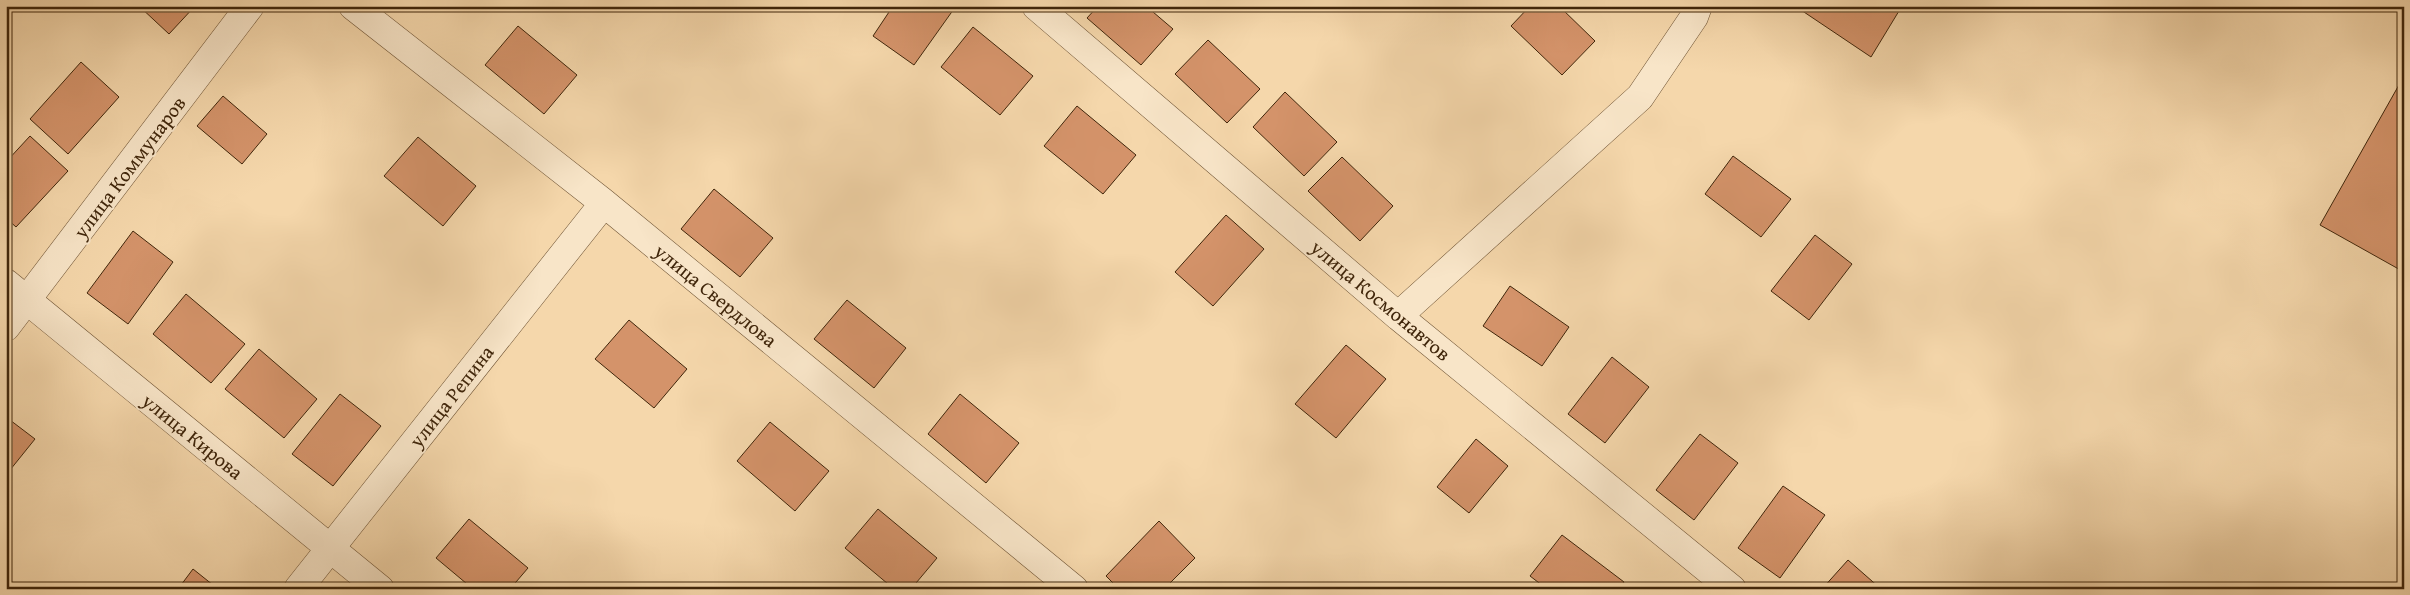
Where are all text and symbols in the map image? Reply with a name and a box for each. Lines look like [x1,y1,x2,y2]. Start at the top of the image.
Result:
street label: улица Коммунаров [65,90,192,245]
street label: улица Космонавтов [1304,232,1457,367]
street label: улица Свердлова [648,236,784,354]
street label: улица Репина [401,338,501,454]
street label: улица Кирова [135,385,250,486]

